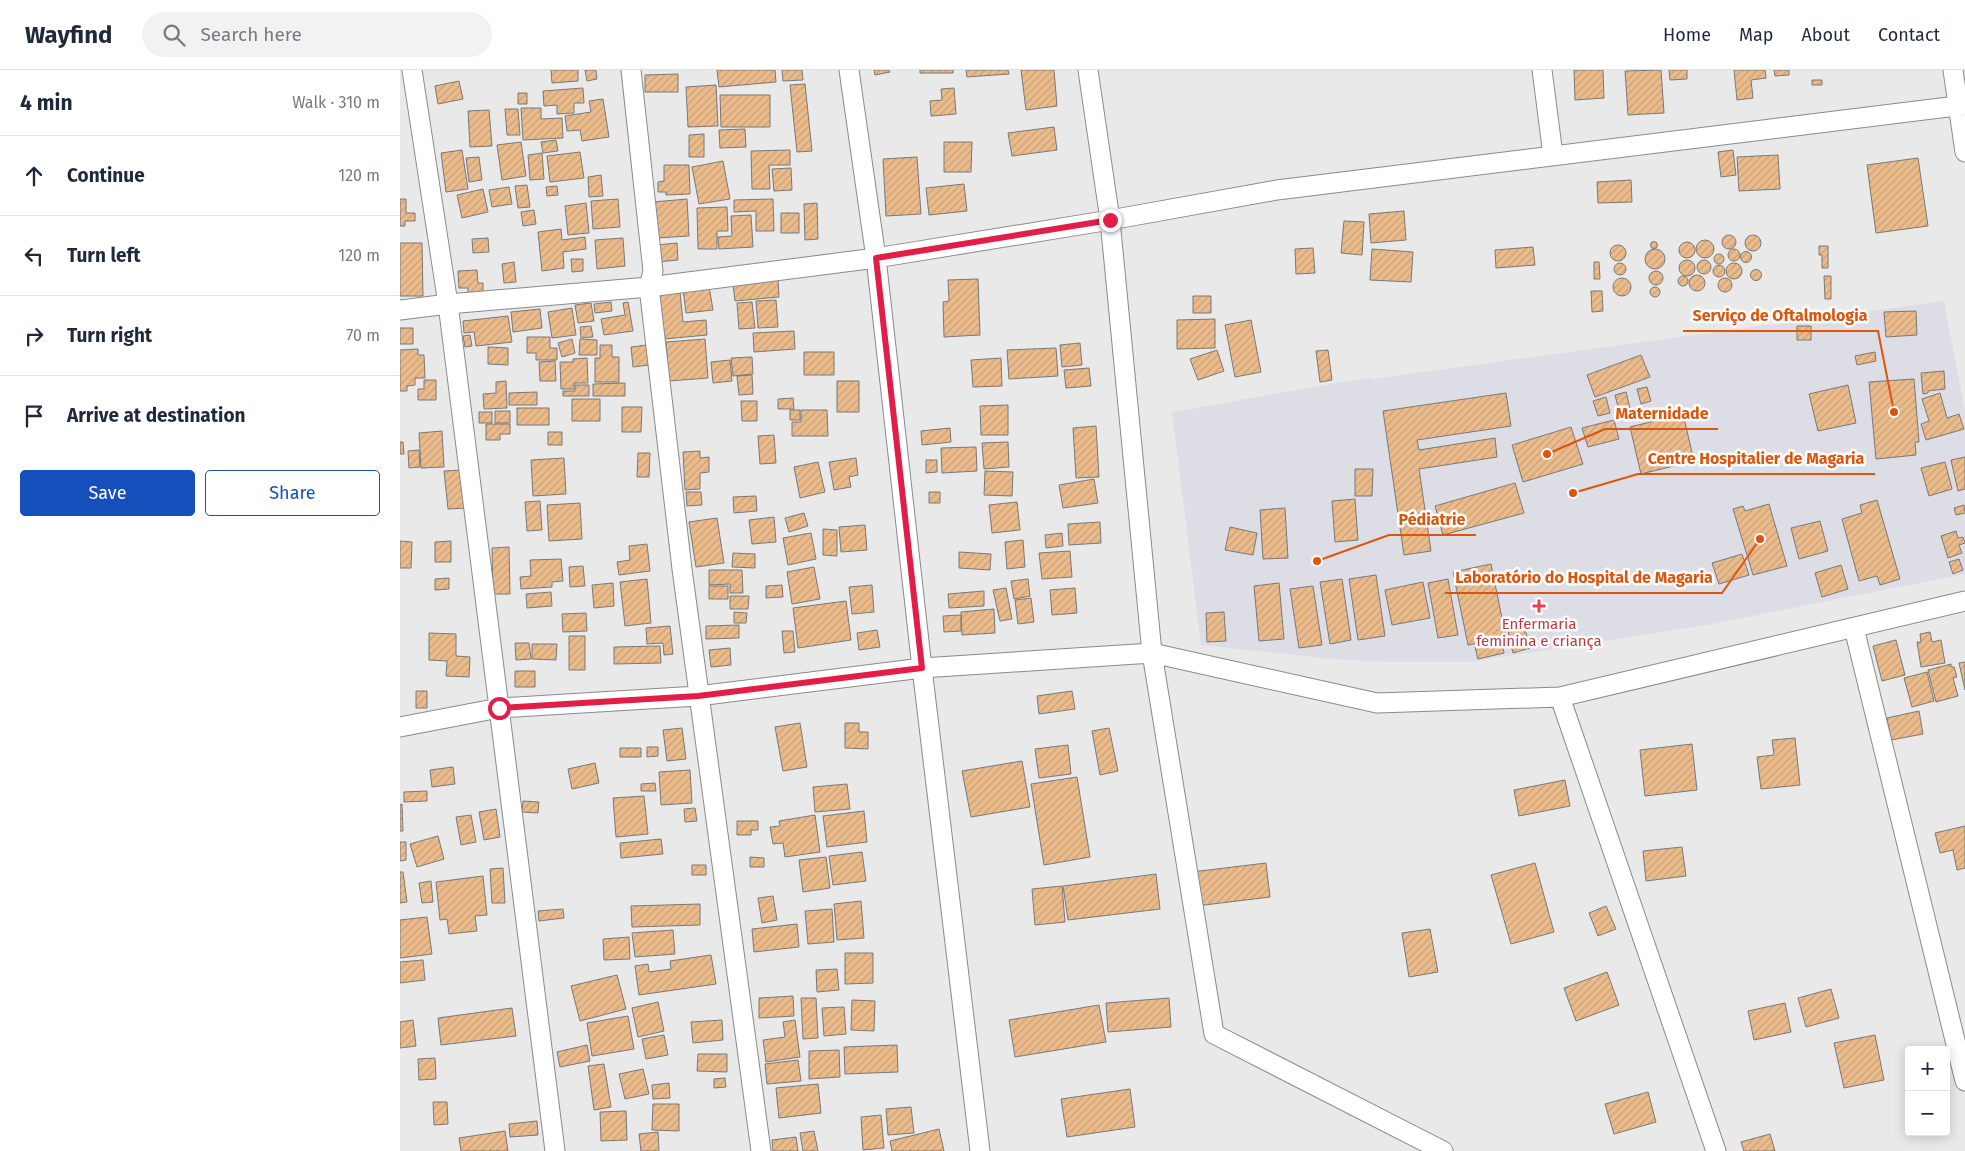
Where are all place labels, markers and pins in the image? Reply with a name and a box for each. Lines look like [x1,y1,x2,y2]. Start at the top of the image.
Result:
callout: Serviço de Oftalmologia [1683,300,1878,331]
callout: Maternidade [1605,398,1718,429]
callout: Centre Hospitalier de Magaria [1638,443,1875,474]
callout: Pédiatrie [1389,504,1476,535]
callout: Laboratório do Hospital de Magaria [1445,562,1722,593]
marker: Enfermaria feminina e criança [1532,599,1546,613]
place label: Enfermaria feminina e criança [1476,615,1602,650]

